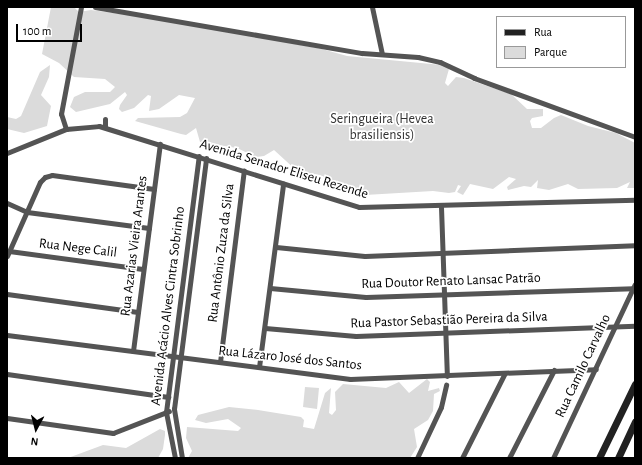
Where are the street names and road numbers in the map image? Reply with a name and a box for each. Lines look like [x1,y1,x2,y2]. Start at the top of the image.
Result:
street label: Avenida Senador Eliseu Rezende [198,135,370,203]
street label: Rua Azarias Vieira Arantes [117,175,151,317]
street label: Rua Antônio Zuza da Silva [204,183,238,323]
street label: Avenida Acácio Alves Cintra Sobrinho [147,206,189,406]
street label: Rua Nege Calil [38,235,118,261]
street label: Rua Doutor Renato Lansac Patrão [361,269,541,293]
street label: Rua Pastor Sebastião Pereira da Silva [350,308,548,332]
street label: Rua Camilo Carvalho [552,312,614,420]
street label: Rua Lázaro José dos Santos [217,342,363,374]

